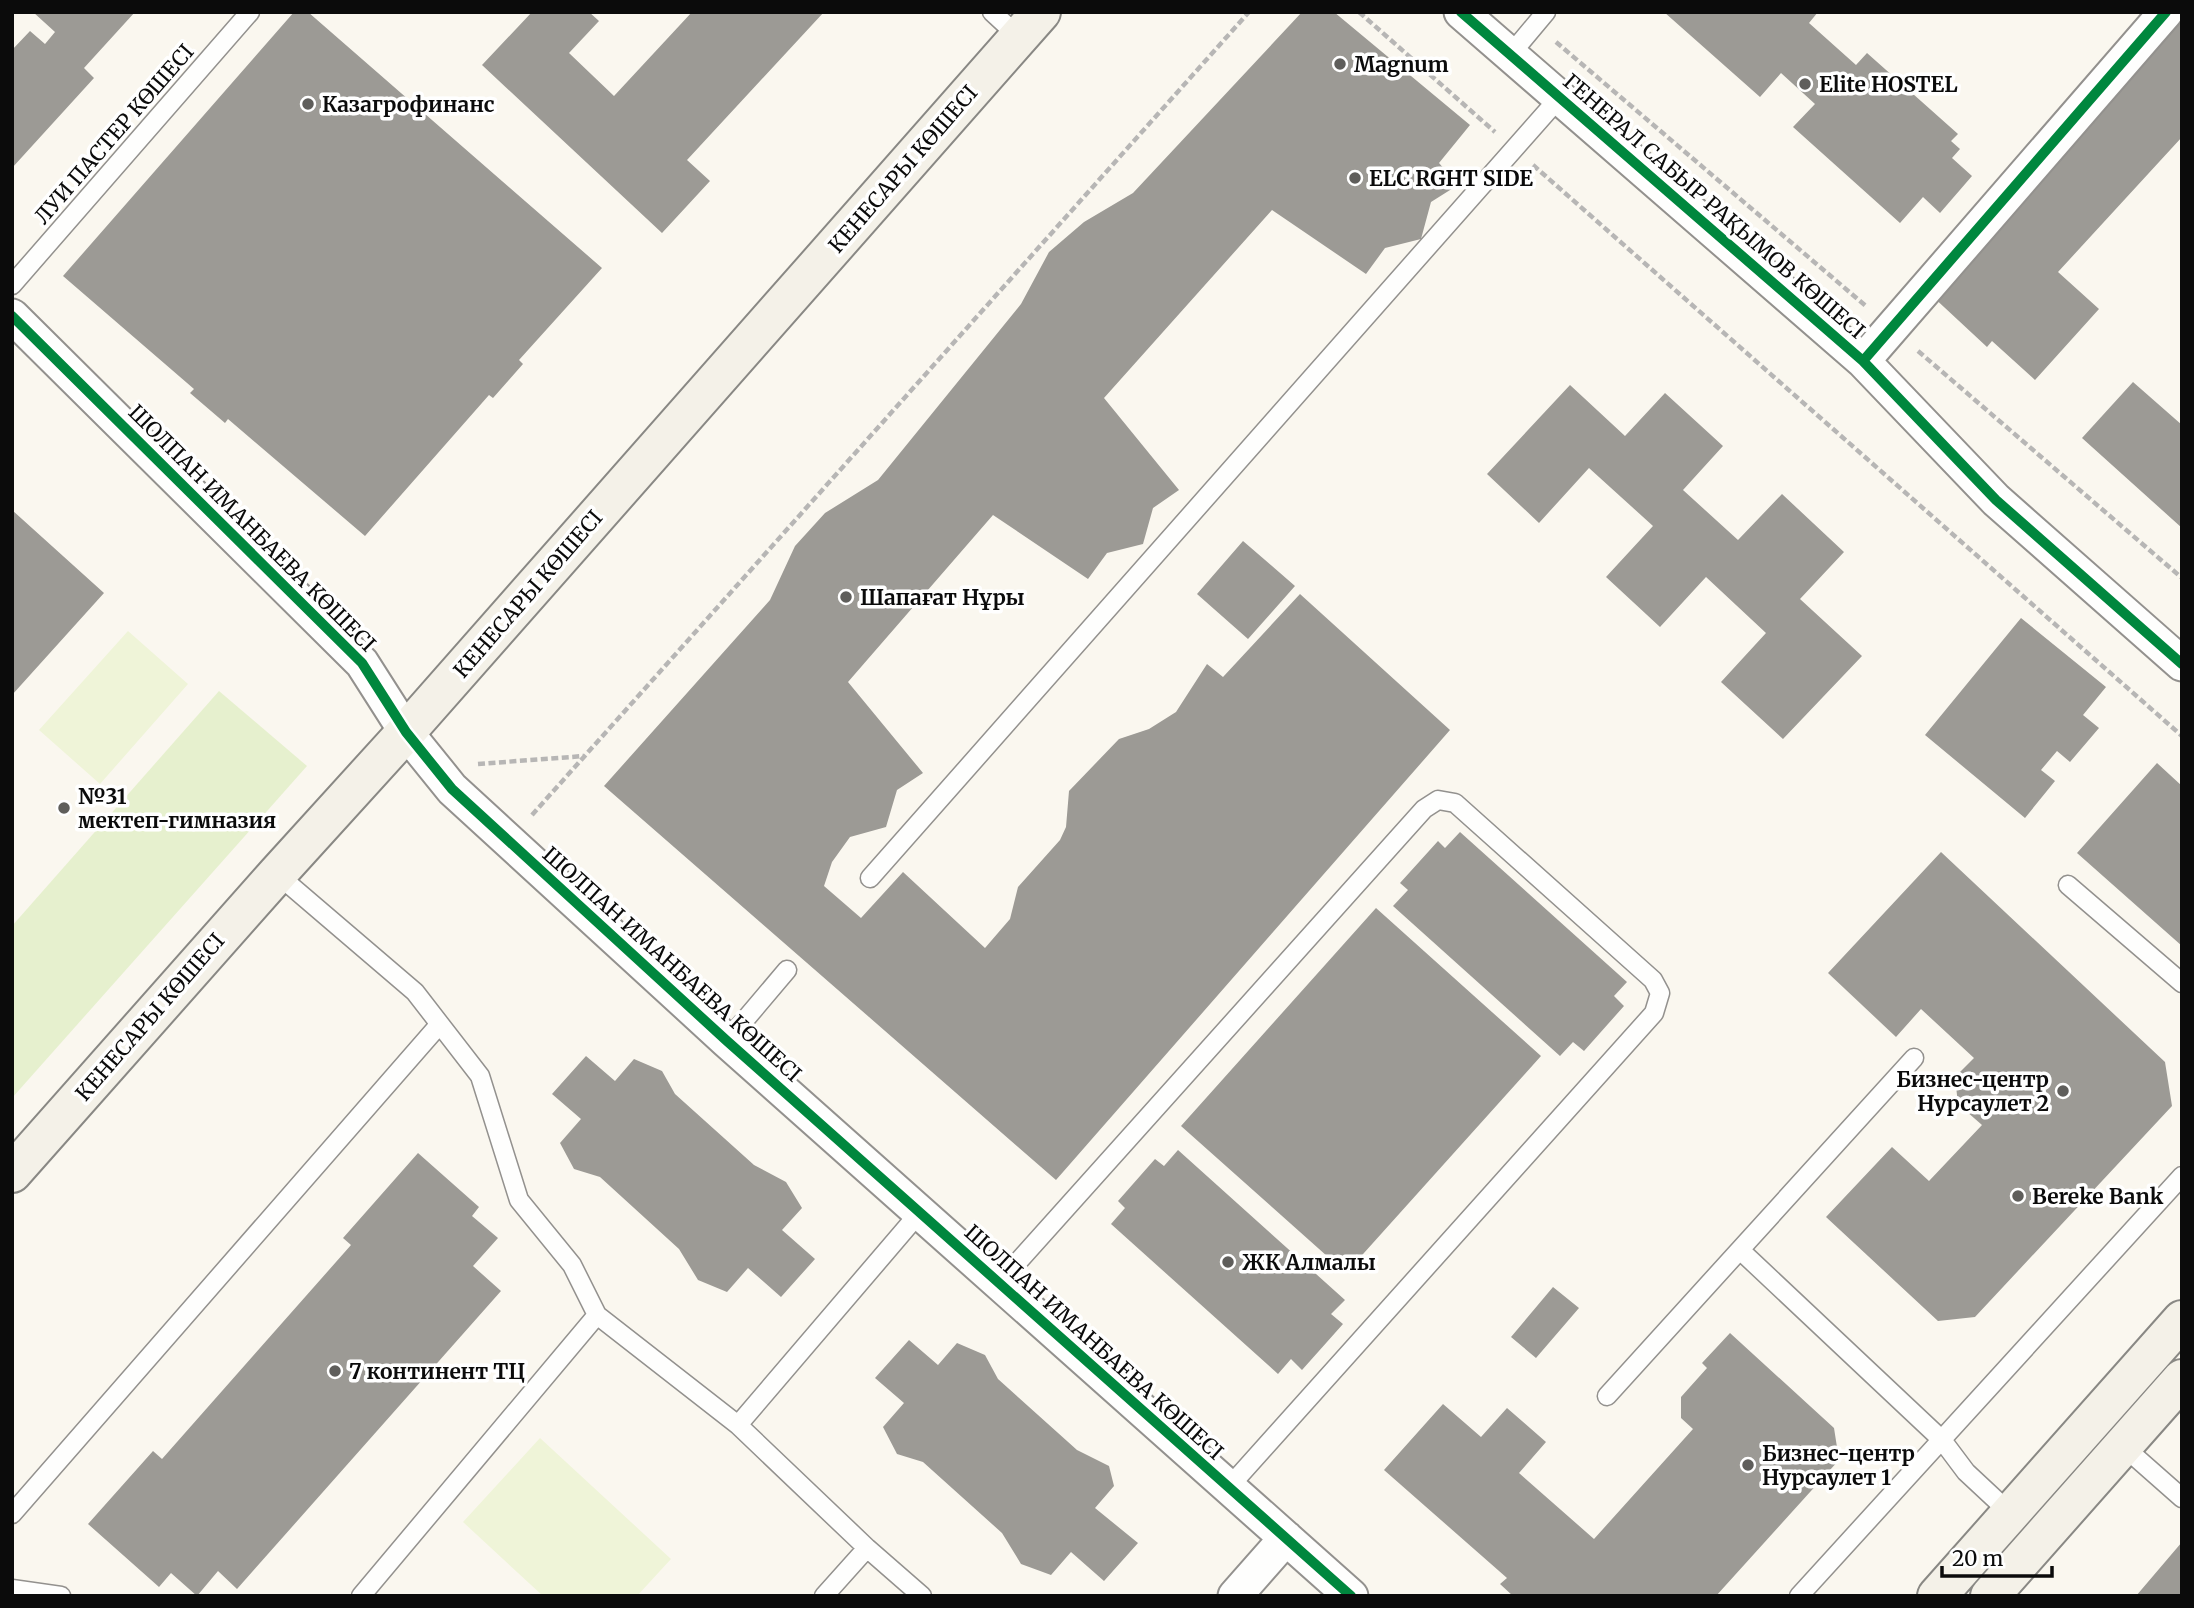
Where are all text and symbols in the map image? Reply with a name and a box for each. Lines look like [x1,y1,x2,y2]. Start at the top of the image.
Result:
street label: ЛУИ ПАСТЕР КӨШЕСІ [29,39,199,229]
place label: Magnum [1354,51,1449,78]
marker: Magnum [1332,56,1348,72]
street label: ГЕНЕРАЛ САБЫР РАҚЫМОВ КӨШЕСІ [1558,68,1870,344]
place label: Elite HOSTEL [1819,71,1958,98]
marker: Elite HOSTEL [1797,76,1813,92]
street label: КЕНЕСАРЫ КӨШЕСІ [823,80,983,258]
place label: Казагрофинанс [322,91,495,118]
marker: Казагрофинанс [300,96,316,112]
place label: ELC RGHT SIDE [1369,165,1533,192]
marker: ELC RGHT SIDE [1347,170,1363,186]
street label: ШОЛПАН ИМАНБАЕВА КӨШЕСІ [123,399,381,657]
street label: КЕНЕСАРЫ КӨШЕСІ [448,505,608,683]
place label: Шапағат Нұры [860,584,1025,611]
marker: Шапағат Нұры [838,589,854,605]
place label: №31 мектеп-гимназия [78,783,276,834]
marker: №31 мектеп-гимназия [56,800,72,816]
street label: ШОЛПАН ИМАНБАЕВА КӨШЕСІ [537,841,807,1087]
street label: КЕНЕСАРЫ КӨШЕСІ [70,928,230,1106]
place label: Бизнес-центр Нурсаулет 2 [1896,1066,2049,1117]
marker: Бизнес-центр Нурсаулет 2 [2055,1083,2071,1099]
place label: Bereke Bank [2032,1183,2164,1210]
marker: Bereke Bank [2010,1188,2026,1204]
street label: ШОЛПАН ИМАНБАЕВА КӨШЕСІ [959,1219,1229,1465]
place label: ЖК Алмалы [1242,1249,1376,1276]
marker: ЖК Алмалы [1220,1254,1236,1270]
place label: 7 континент ТЦ [349,1358,525,1385]
marker: 7 континент ТЦ [327,1363,343,1379]
place label: Бизнес-центр Нурсаулет 1 [1762,1440,1915,1491]
marker: Бизнес-центр Нурсаулет 1 [1740,1457,1756,1473]
scale bar [1942,1534,2052,1578]
text: 20 m [1952,1545,2004,1572]

